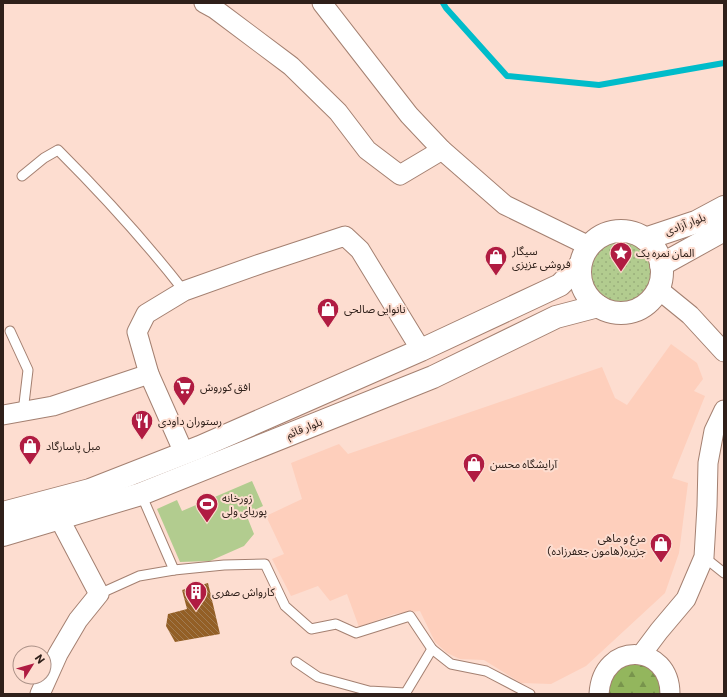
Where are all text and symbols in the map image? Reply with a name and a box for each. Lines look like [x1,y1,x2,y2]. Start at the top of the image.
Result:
street label: بلوار آزادی [663,210,708,238]
place icon: المان نمره یک [608,240,634,273]
shop icon: سیگار فروشی عزیزی [483,244,509,277]
place label: سیگار فروشی عزیزی [511,244,571,271]
place label: المان نمره یک [636,246,695,260]
shop icon: نانوایی صالحی [315,296,341,329]
place label: نانوایی صالحی [344,302,406,316]
supermarket icon: افق کوروش [171,374,197,407]
place label: افق کوروش [200,380,251,394]
restaurant icon: رستوران داودی [129,408,155,441]
place label: رستوران داودی [158,414,222,428]
street label: بلوار قائم [284,414,325,443]
shop icon: مبل پاسارگاد [17,433,43,466]
place label: مبل پاسارگاد [46,439,101,454]
shop icon: آرایشگاه محسن [461,451,487,484]
place label: آرایشگاه محسن [490,457,558,471]
sports icon: زورخانه پوریای ولی [194,491,220,524]
place label: زورخانه پوریای ولی [222,491,267,519]
place label: مرغ و ماهی جزیره(هامون جعفرزاده) [547,531,647,558]
shop icon: مرغ و ماهی جزیره(هامون جعفرزاده) [648,531,674,564]
building icon: کارواش صفری [183,579,209,612]
place label: کارواش صفری [212,585,275,599]
north arrow [12,645,52,685]
text: N [33,651,48,666]

